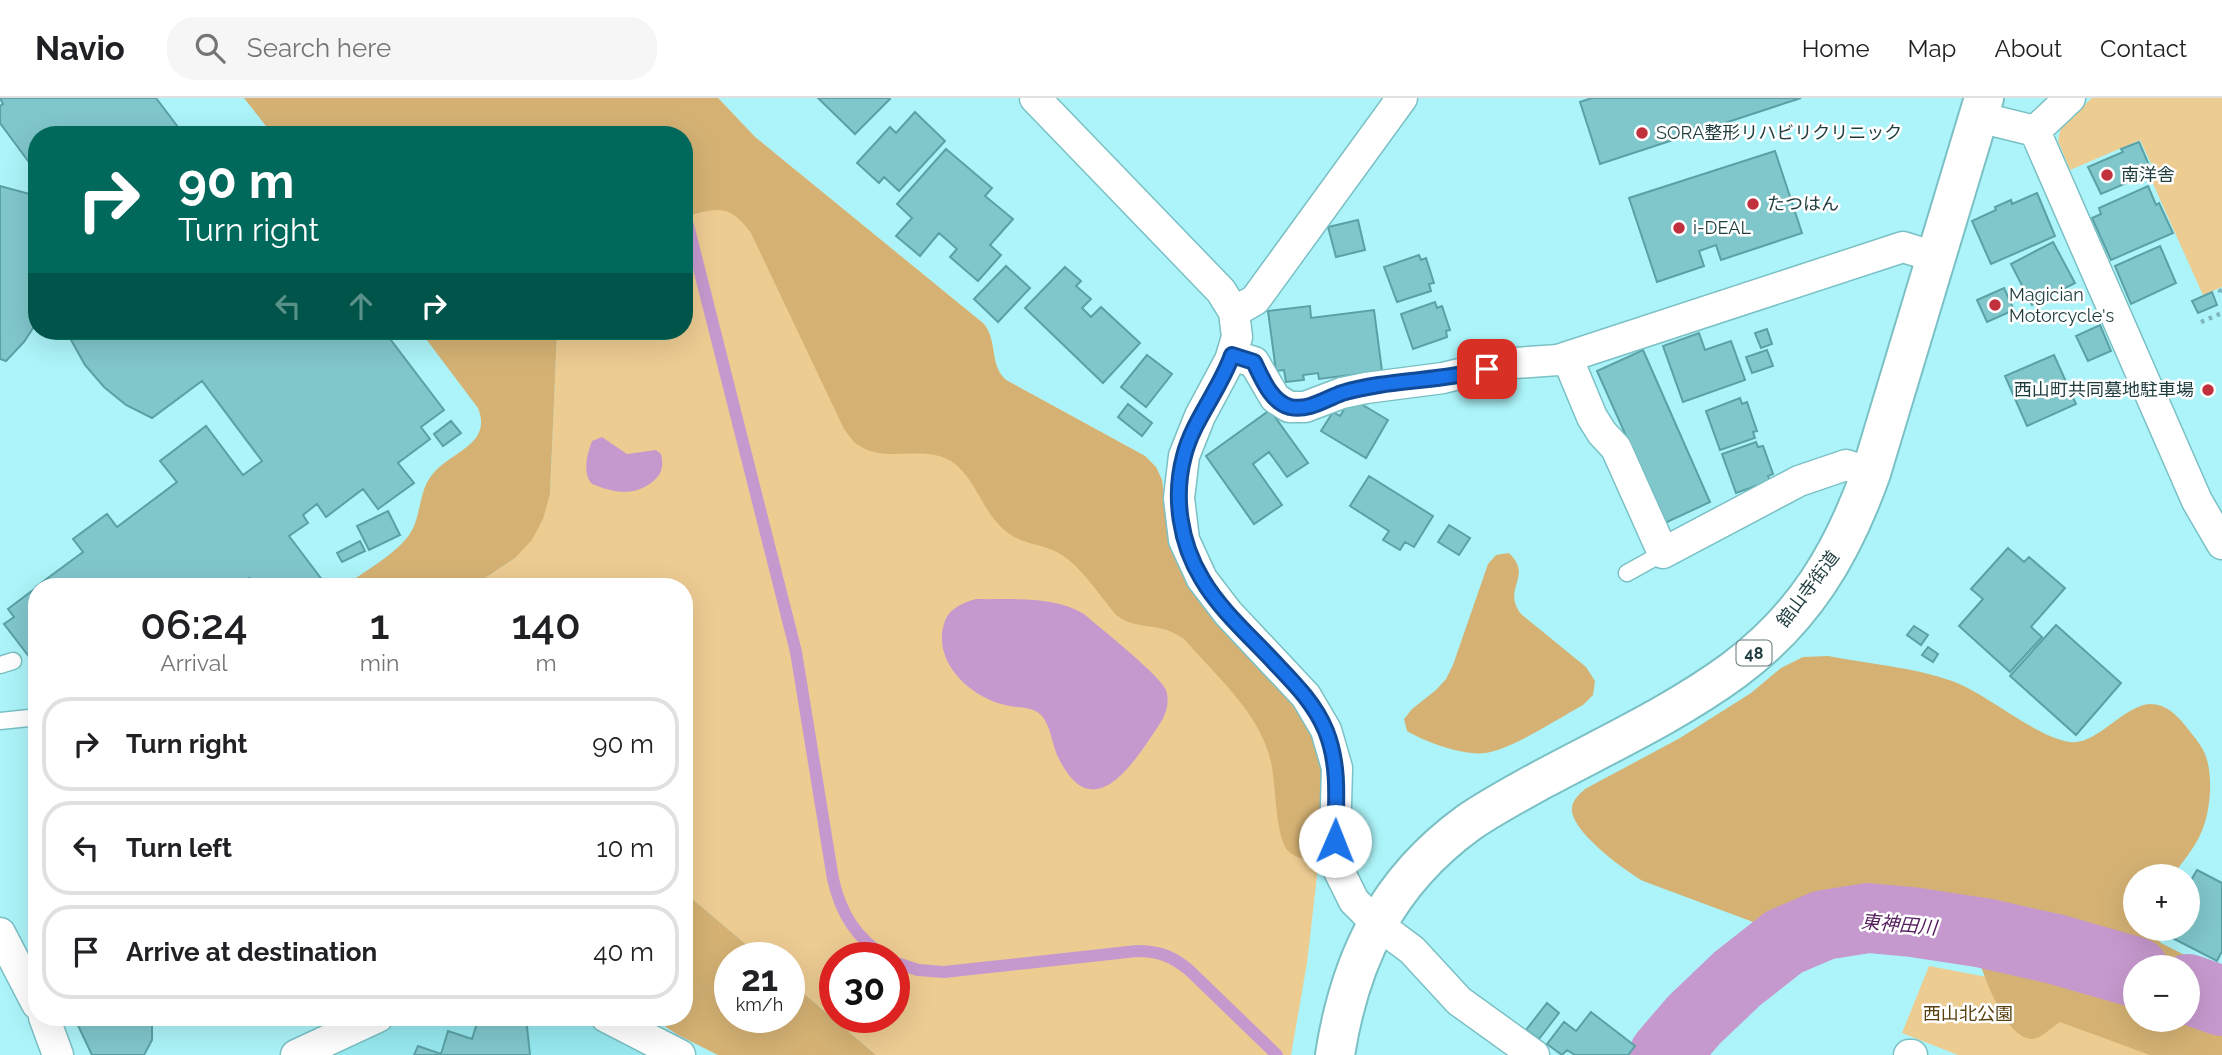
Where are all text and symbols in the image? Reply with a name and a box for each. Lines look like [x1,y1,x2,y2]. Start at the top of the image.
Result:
search box [167,17,657,80]
text: Navio [35,29,125,68]
icon: search [191,29,229,67]
text: Search here [247,33,391,63]
text: Home [1802,34,1870,63]
text: Map [1908,34,1956,63]
text: About [1994,34,2062,63]
text: Contact [2100,34,2187,63]
place label: SORA整形リハビリクリニック [1656,122,1902,143]
marker: SORA整形リハビリクリニック [1634,125,1650,141]
text: 90 m [178,152,294,209]
icon: right [63,154,154,245]
place label: 南洋舎 [2121,164,2175,185]
marker: 南洋舎 [2099,167,2115,183]
place label: たつはん [1767,193,1839,214]
marker: たつはん [1745,196,1761,212]
text: Turn right [178,211,319,248]
place label: i-DEAL [1693,217,1752,238]
marker: i-DEAL [1671,220,1687,236]
place label: Magician Motorcycle's [2009,284,2114,326]
icon: left [269,287,307,325]
icon: ahead [342,287,380,325]
icon: right [415,287,453,325]
marker: Magician Motorcycle's [1987,297,2003,313]
pin [1457,339,1517,399]
icon: arrive [1468,350,1506,388]
place label: 西山町共同墓地駐車場 [2014,379,2194,400]
marker: 西山町共同墓地駐車場 [2200,382,2216,398]
street label: 舘山寺街道 [1772,546,1843,631]
text: 06:24 [140,600,248,649]
text: 1 [370,600,389,649]
text: 140 [512,600,581,649]
road number: 48 [1736,640,1772,666]
text: Arrival [160,649,228,676]
text: min [360,649,399,676]
text: m [536,649,557,676]
icon: right [67,725,105,763]
text: Turn right [126,729,247,759]
text: 90 m [592,729,654,759]
position arrow [1298,804,1372,878]
icon: left [67,829,105,867]
text: Turn left [126,833,232,863]
text: 10 m [596,833,654,863]
map controls [2123,864,2200,1032]
button: + [2123,864,2200,941]
water label: 東神田川 [1860,910,1940,938]
icon: arrive [67,933,105,971]
text: Arrive at destination [126,937,377,967]
text: 40 m [593,937,654,967]
speed limit sign: 30 [819,942,910,1033]
button: − [2123,955,2200,1032]
text: 21 [741,958,778,999]
text: km/h [736,994,783,1015]
park label: 西山北公園 [1923,1003,2013,1024]

